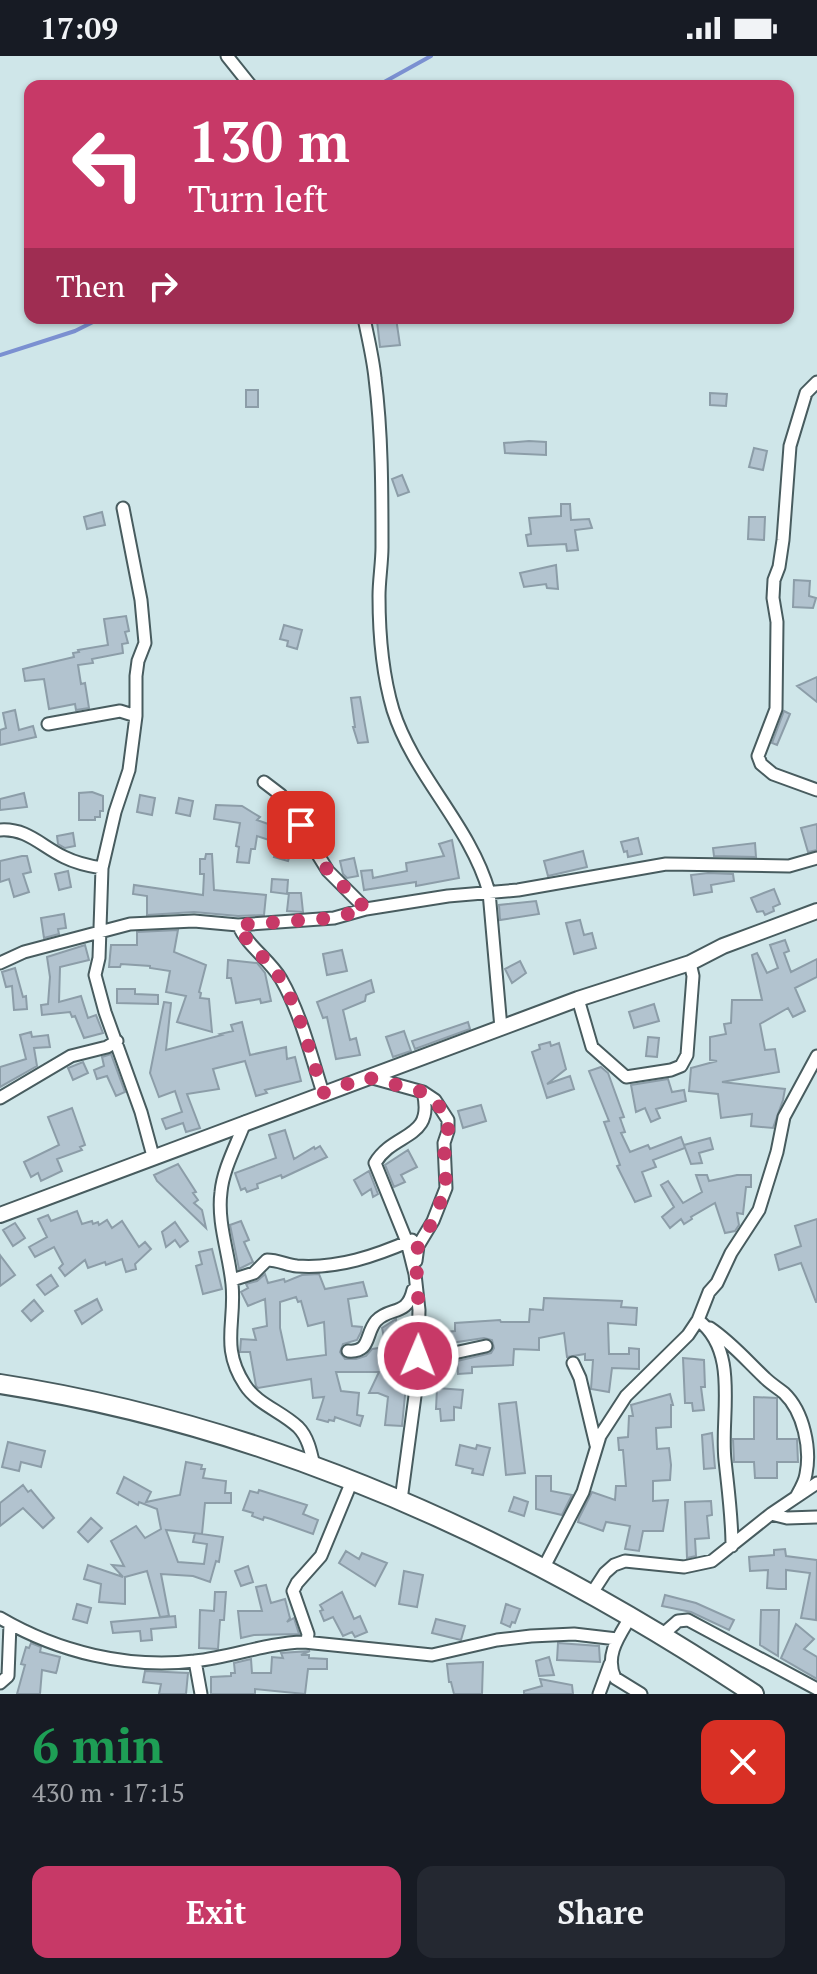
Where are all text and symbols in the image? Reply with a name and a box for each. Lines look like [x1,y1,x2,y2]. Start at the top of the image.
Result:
text: 17:09 [40,8,118,48]
text: 130 m [188,104,350,178]
icon: left [56,112,160,216]
text: Turn left [188,175,328,222]
icon: right [141,264,185,308]
text: Then [56,266,125,306]
pin [267,791,335,859]
icon: arrive [279,803,323,847]
position arrow [376,1314,460,1398]
text: 6 min [32,1713,163,1777]
button: close [701,1720,785,1804]
text: 430 m · 17:15 [32,1775,185,1809]
button: Exit [32,1866,401,1958]
button: Share [417,1866,785,1958]

